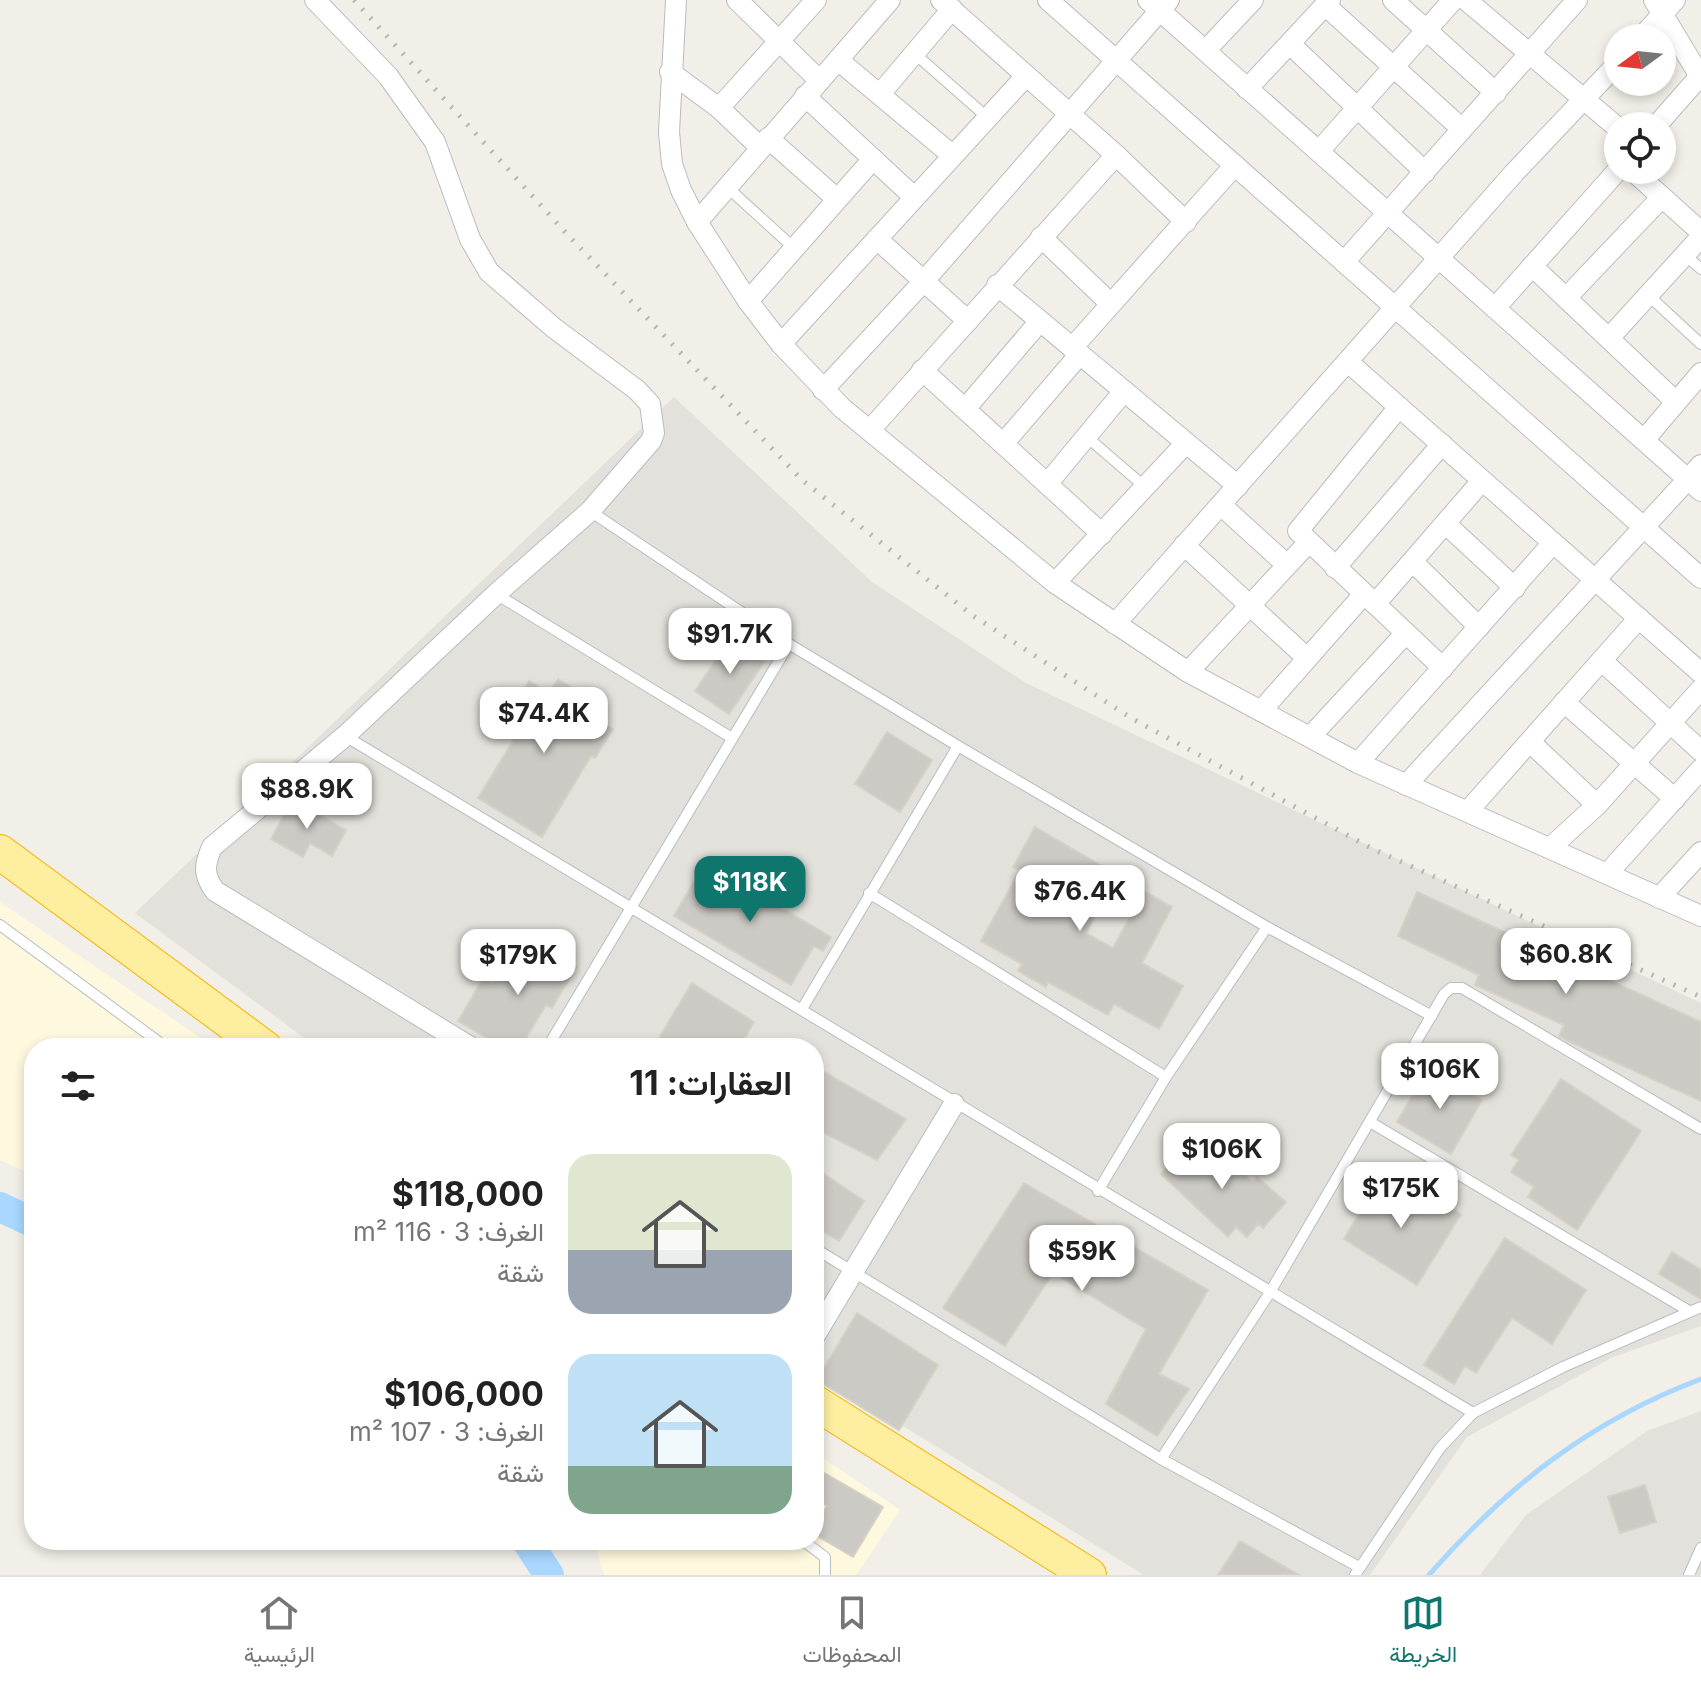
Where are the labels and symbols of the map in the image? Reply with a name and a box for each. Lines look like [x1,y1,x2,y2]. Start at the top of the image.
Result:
north arrow [1604,24,1676,96]
pin: $91.7K [665,608,795,676]
pin: $74.4K [479,687,609,755]
pin: $88.9K [242,763,372,831]
pin: $118K [694,856,806,924]
pin: $76.4K [1015,865,1145,933]
pin: $60.8K [1501,928,1631,996]
pin: $179K [462,929,574,997]
pin: $106K [1384,1043,1496,1111]
pin: $106K [1166,1123,1278,1191]
pin: $175K [1345,1162,1457,1230]
pin: $59K [1035,1225,1129,1293]

